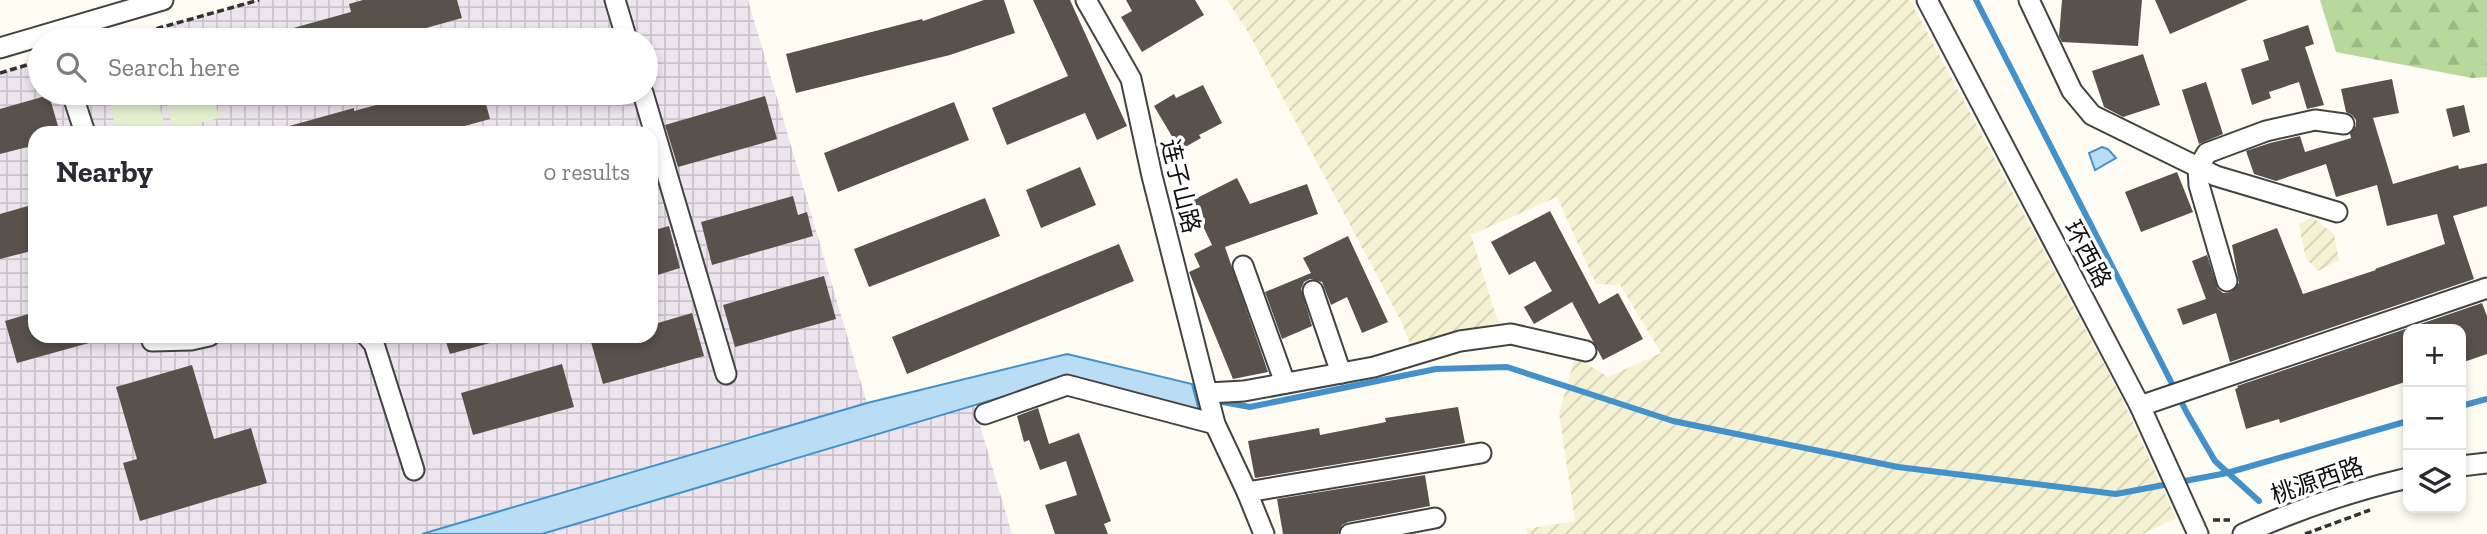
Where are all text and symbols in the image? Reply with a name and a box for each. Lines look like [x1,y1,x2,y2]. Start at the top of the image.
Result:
search box [28,28,658,105]
icon: search [52,48,90,86]
text: Search here [108,51,240,83]
street label: 连子山路 [1155,136,1207,236]
text: Nearby [56,154,153,190]
text: 0 results [543,158,630,186]
street label: 环西路 [2058,215,2118,293]
map controls [2403,324,2466,513]
button: + [2403,324,2466,387]
button: − [2403,387,2466,450]
button: layers [2403,450,2466,513]
street label: 桃源西路 [2267,451,2367,509]

